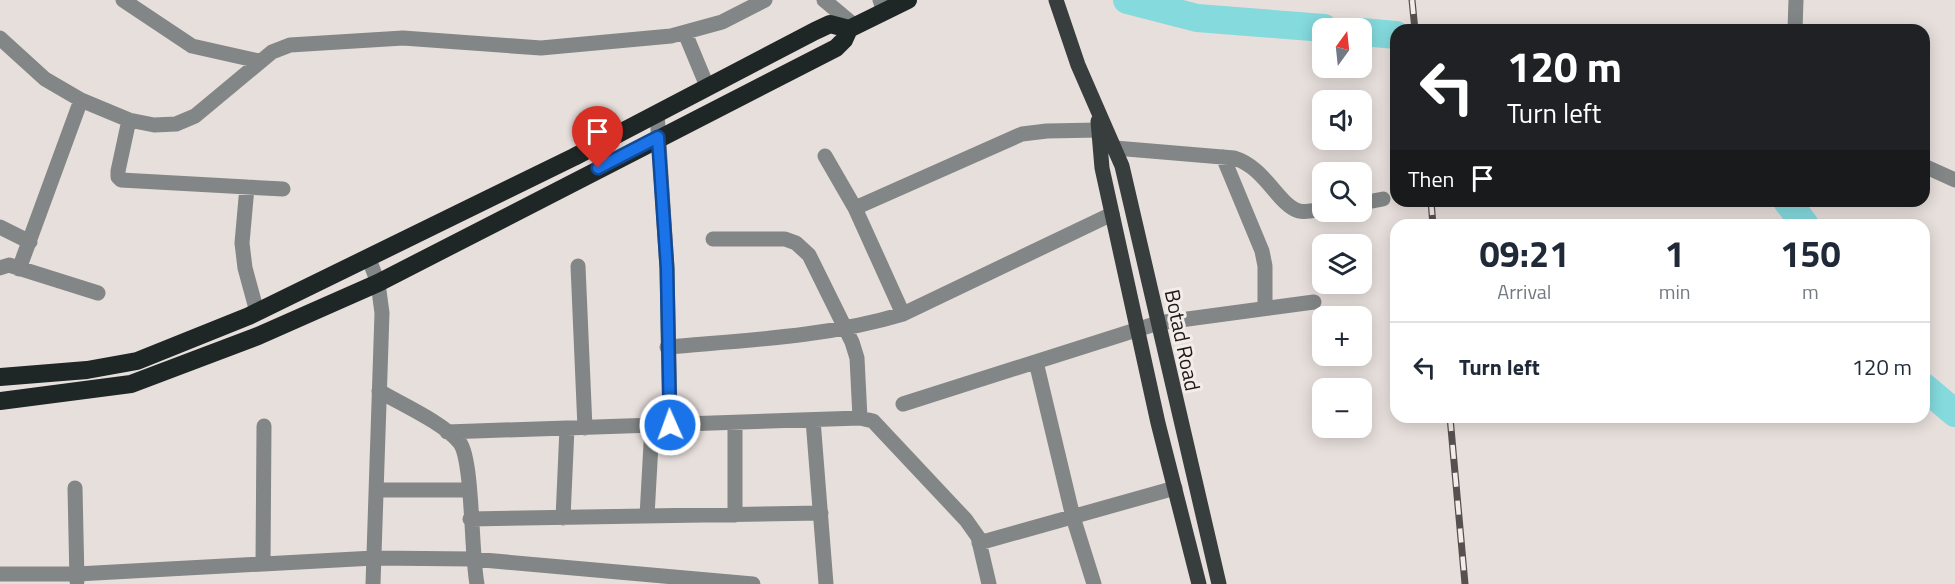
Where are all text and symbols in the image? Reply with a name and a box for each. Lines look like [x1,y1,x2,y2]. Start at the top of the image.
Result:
north arrow [1312,18,1372,78]
map controls [1312,18,1372,438]
text: 120 m [1507,34,1622,98]
icon: left [1408,48,1486,126]
button: sound [1312,90,1372,150]
text: Turn left [1507,92,1601,133]
pin [572,106,623,168]
icon: arrive [581,115,614,148]
button: search [1312,162,1372,222]
text: Then [1408,162,1454,196]
icon: arrive [1466,162,1499,195]
text: 09:21 [1479,226,1569,281]
text: 1 [1665,226,1685,281]
text: 150 [1780,226,1841,281]
button: layers [1312,234,1372,294]
text: Arrival [1497,276,1552,307]
text: min [1659,276,1691,307]
text: m [1802,276,1819,307]
street label: Botad Road [1157,286,1209,394]
button: + [1312,306,1372,366]
text: Turn left [1459,350,1540,384]
text: 120 m [1852,350,1912,384]
icon: left [1408,351,1441,384]
button: − [1312,378,1372,438]
position arrow [638,393,702,457]

